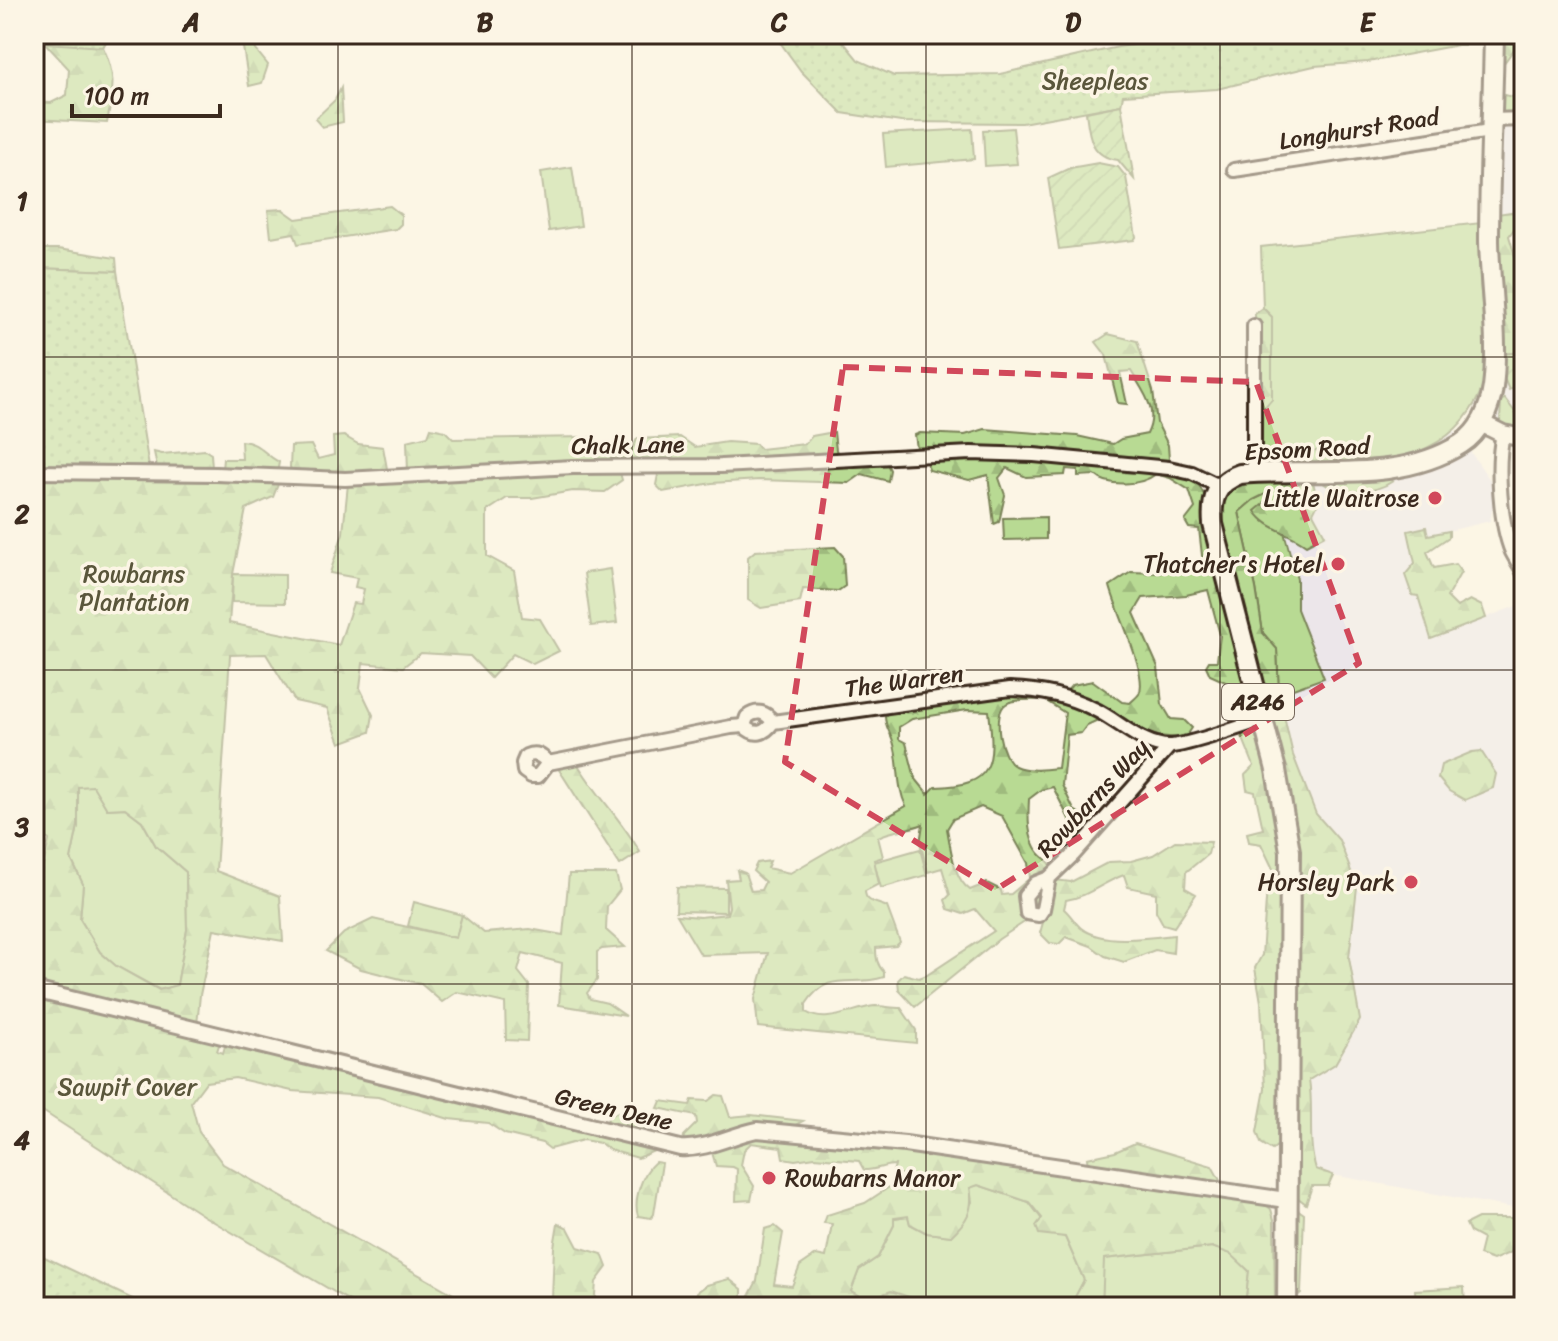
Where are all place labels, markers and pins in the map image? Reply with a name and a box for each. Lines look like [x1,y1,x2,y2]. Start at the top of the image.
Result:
place label: Little Waitrose [1263,477,1419,519]
marker: Little Waitrose [1426,489,1444,507]
place label: Thatcher's Hotel [1143,543,1323,585]
marker: Thatcher's Hotel [1329,555,1347,573]
place label: Horsley Park [1258,861,1395,903]
marker: Horsley Park [1402,873,1420,891]
place label: Rowbarns Manor [785,1157,962,1199]
marker: Rowbarns Manor [760,1169,778,1187]

